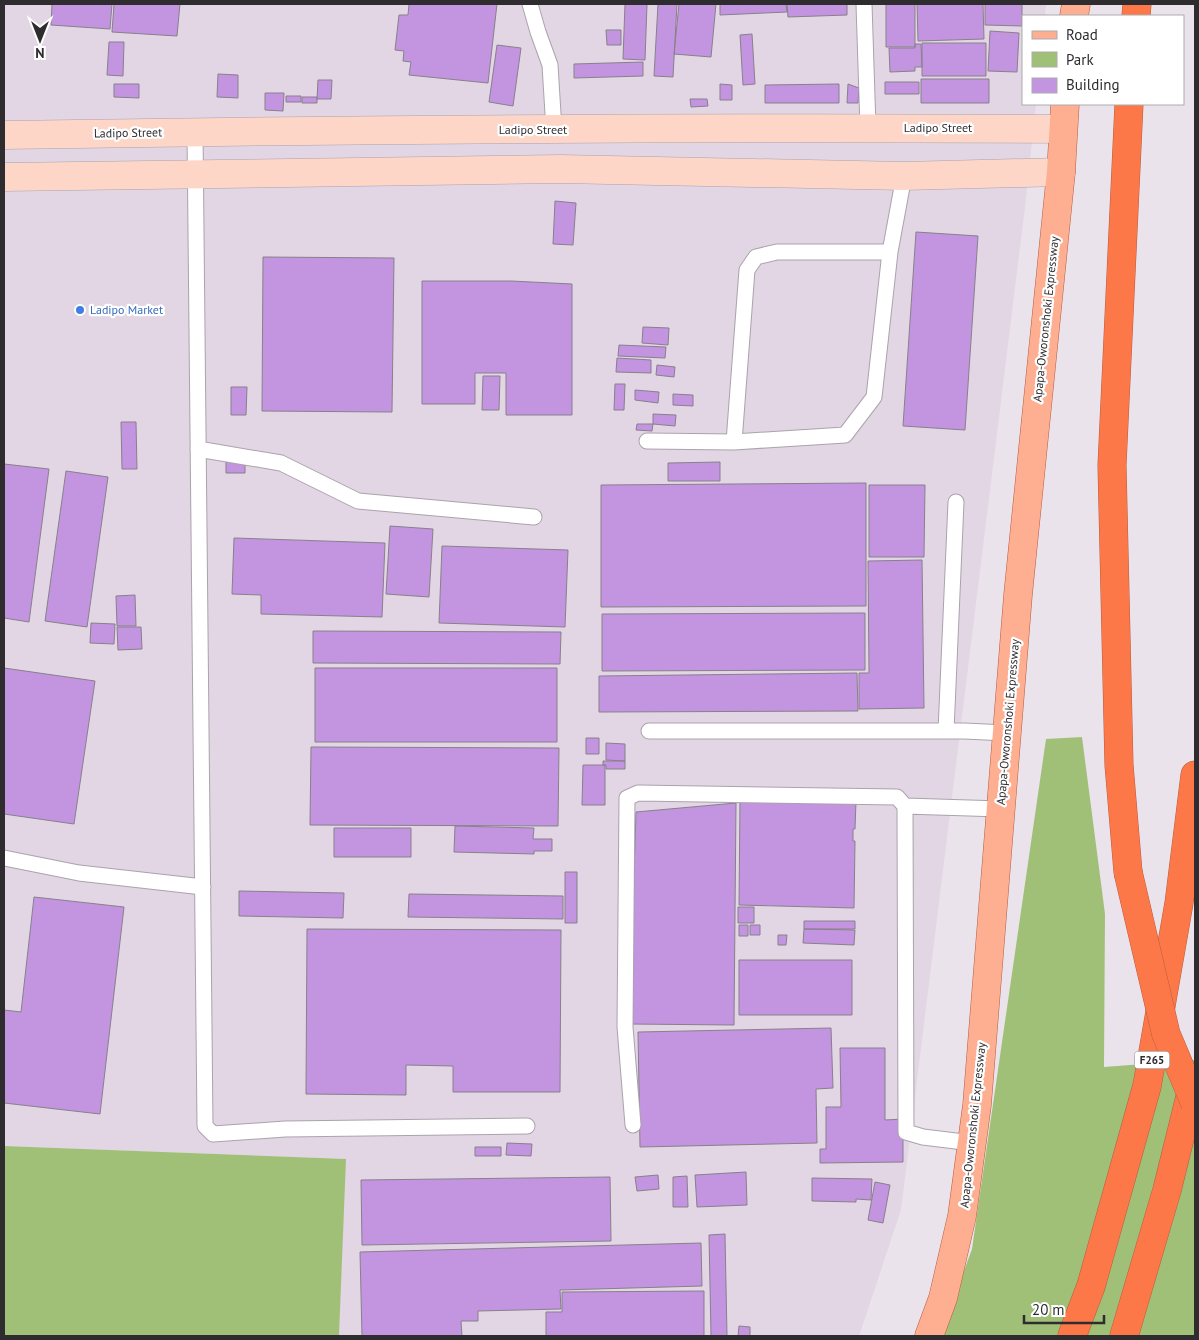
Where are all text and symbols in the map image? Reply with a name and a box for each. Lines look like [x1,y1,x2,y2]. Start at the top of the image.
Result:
north arrow [15,15,65,65]
legend [1022,15,1184,105]
text: Road [1066,25,1098,44]
text: N [35,44,45,62]
text: Park [1066,50,1094,69]
text: Building [1066,75,1120,94]
street label: Ladipo Street [904,120,972,135]
street label: Ladipo Street [499,122,567,137]
street label: Ladipo Street [94,124,162,141]
street label: Apapa-Oworonshoki Expressway [1029,235,1062,403]
place label: Ladipo Market [90,302,163,317]
marker: Ladipo Market [74,304,86,316]
street label: Apapa-Oworonshoki Expressway [993,638,1022,806]
street label: Apapa-Oworonshoki Expressway [956,1041,989,1209]
road number: F265 [1134,1052,1170,1068]
scale bar [1024,1292,1104,1324]
text: 20 m [1032,1300,1065,1319]

